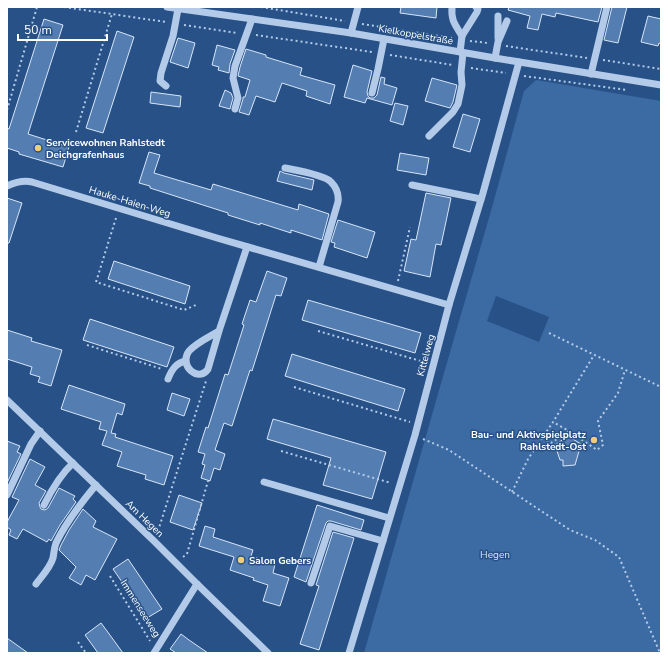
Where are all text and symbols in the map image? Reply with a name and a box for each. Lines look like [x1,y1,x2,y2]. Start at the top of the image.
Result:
scale bar [18,16,107,42]
text: 50 m [24,22,52,38]
street label: Kielkoppelstraße [377,22,454,48]
place label: Servicewohnen Rahlstedt Deichgrafenhaus [46,136,165,162]
marker: Servicewohnen Rahlstedt Deichgrafenhaus [33,143,43,153]
street label: Hauke-Haien-Weg [87,183,172,221]
street label: Kittelweg [414,333,438,378]
place label: Bau- und Aktivspielplatz Rahlstedt-Ost [471,428,586,454]
marker: Bau- und Aktivspielplatz Rahlstedt-Ost [589,435,599,445]
street label: Am Hegen [122,497,167,541]
park label: Hegen [480,548,510,562]
place label: Salon Gebers [249,554,311,568]
marker: Salon Gebers [236,555,246,565]
street label: Immenseeweg [117,577,164,640]

